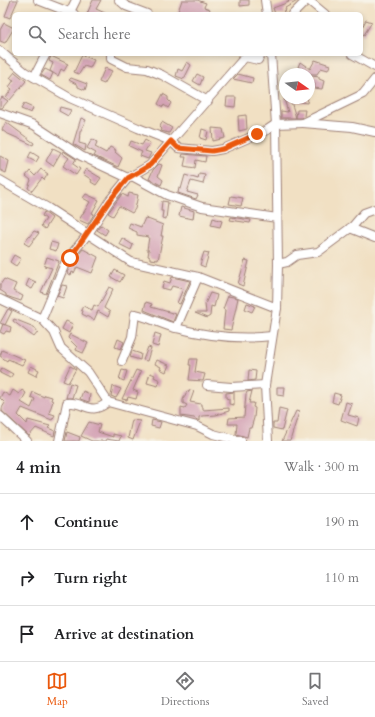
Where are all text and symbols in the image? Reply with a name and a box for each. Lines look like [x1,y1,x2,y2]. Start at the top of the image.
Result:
search box [12,12,363,56]
icon: search [26,23,48,45]
text: Search here [58,24,131,44]
north arrow [279,68,315,104]
route end [248,125,266,143]
route start [61,249,79,267]
text: 4 min [16,456,61,479]
text: Walk · 300 m [284,458,359,476]
icon: ahead [16,511,38,533]
text: Continue [54,512,119,532]
text: 190 m [325,513,359,531]
icon: right [16,567,38,589]
text: Turn right [54,568,127,588]
text: 110 m [325,569,359,587]
icon: arrive [16,623,38,645]
text: Arrive at destination [54,624,194,644]
tab: Map [46,670,68,709]
tab: Directions [161,670,209,709]
tab: Saved [302,670,329,709]

